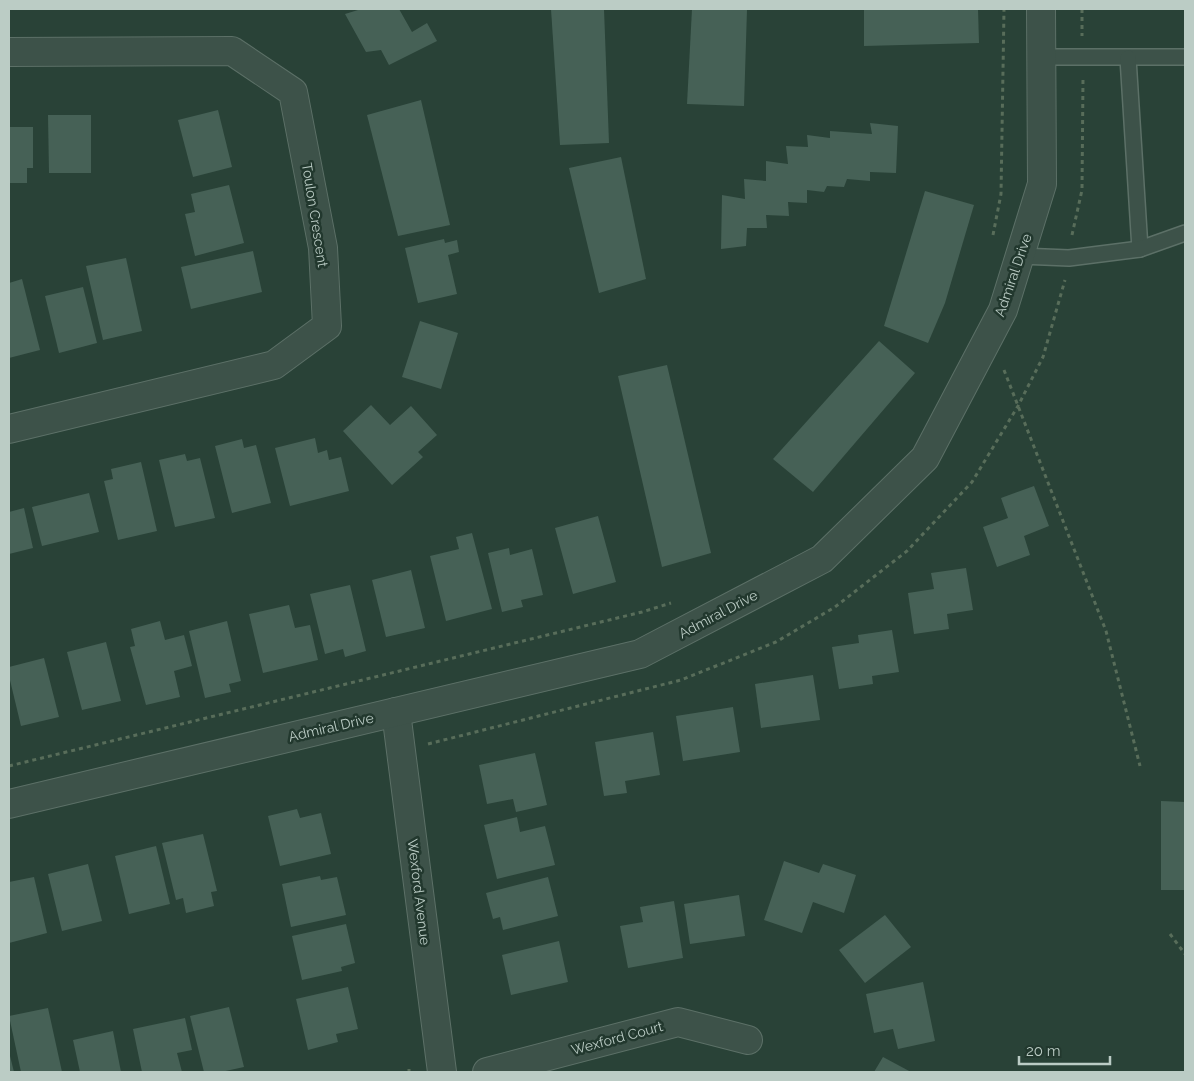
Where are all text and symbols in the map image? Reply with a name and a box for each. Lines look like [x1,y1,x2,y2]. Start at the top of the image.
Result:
street label: Toulon Crescent [299,162,331,269]
street label: Admiral Drive [991,231,1035,319]
street label: Admiral Drive [676,587,760,641]
street label: Admiral Drive [287,709,375,745]
street label: Wexford Avenue [405,838,433,946]
street label: Wexford Court [569,1018,665,1058]
scale bar [1019,1034,1110,1066]
text: 20 m [1026,1042,1061,1060]

